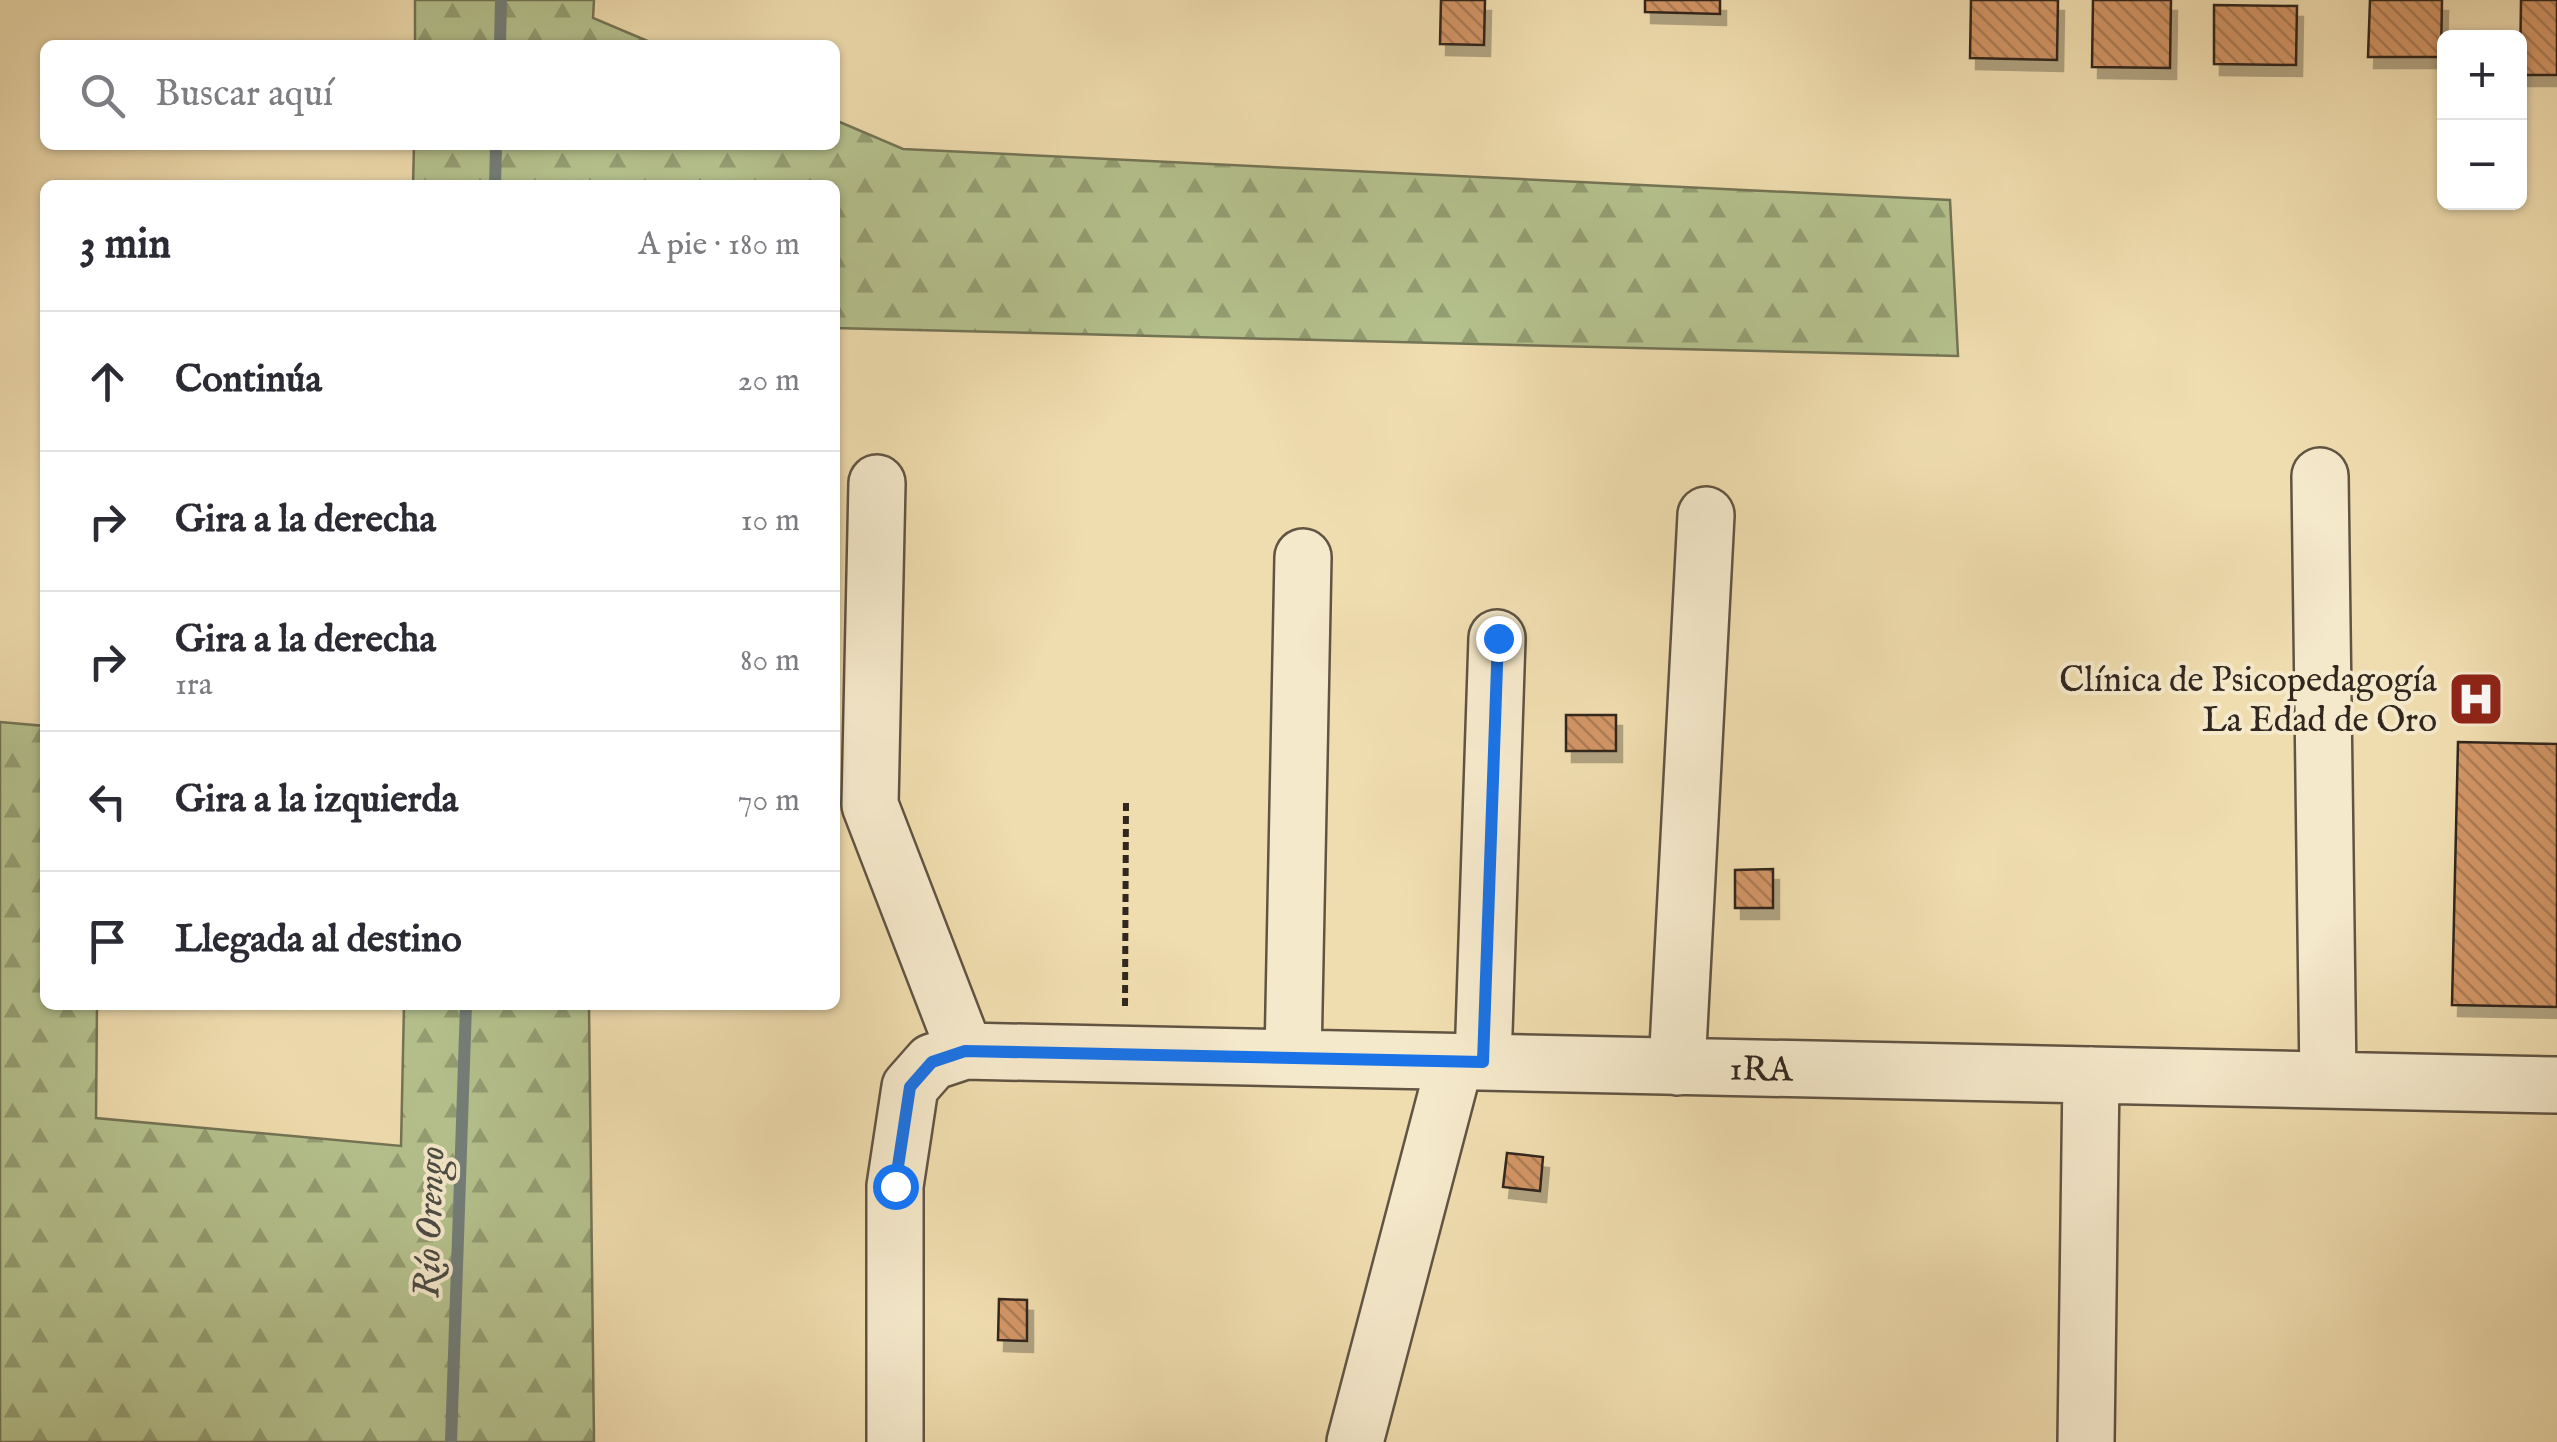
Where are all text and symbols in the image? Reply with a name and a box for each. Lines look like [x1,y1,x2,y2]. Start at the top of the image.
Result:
map controls [2437,30,2527,210]
button: + [2437,30,2527,120]
search box [40,40,840,150]
icon: search [75,68,130,123]
text: Buscar aquí [155,71,333,119]
button: − [2437,120,2527,210]
text: 3 min [80,219,171,272]
text: A pie · 180 m [638,225,800,266]
icon: ahead [80,354,135,409]
text: Continúa [175,357,322,405]
text: 20 m [738,361,800,402]
icon: right [80,494,135,549]
text: Gira a la derecha [175,497,436,545]
text: 10 m [741,501,800,542]
route end [1476,616,1522,662]
text: Gira a la derecha [175,617,436,665]
icon: right [80,634,135,689]
text: 80 m [740,641,800,682]
place label: Clínica de Psicopedagogía La Edad de Oro [2059,659,2438,744]
text: 1ra [175,665,213,706]
hospital icon: Clínica de Psicopedagogía La Edad de Oro [2446,669,2506,729]
icon: left [80,774,135,829]
text: Gira a la izquierda [175,777,458,825]
text: 70 m [738,781,800,822]
icon: arrive [80,914,135,969]
text: Llegada al destino [175,917,462,965]
street label: 1RA [1729,1047,1794,1094]
water label: Río Orengo [404,1146,458,1299]
route start [873,1164,919,1210]

